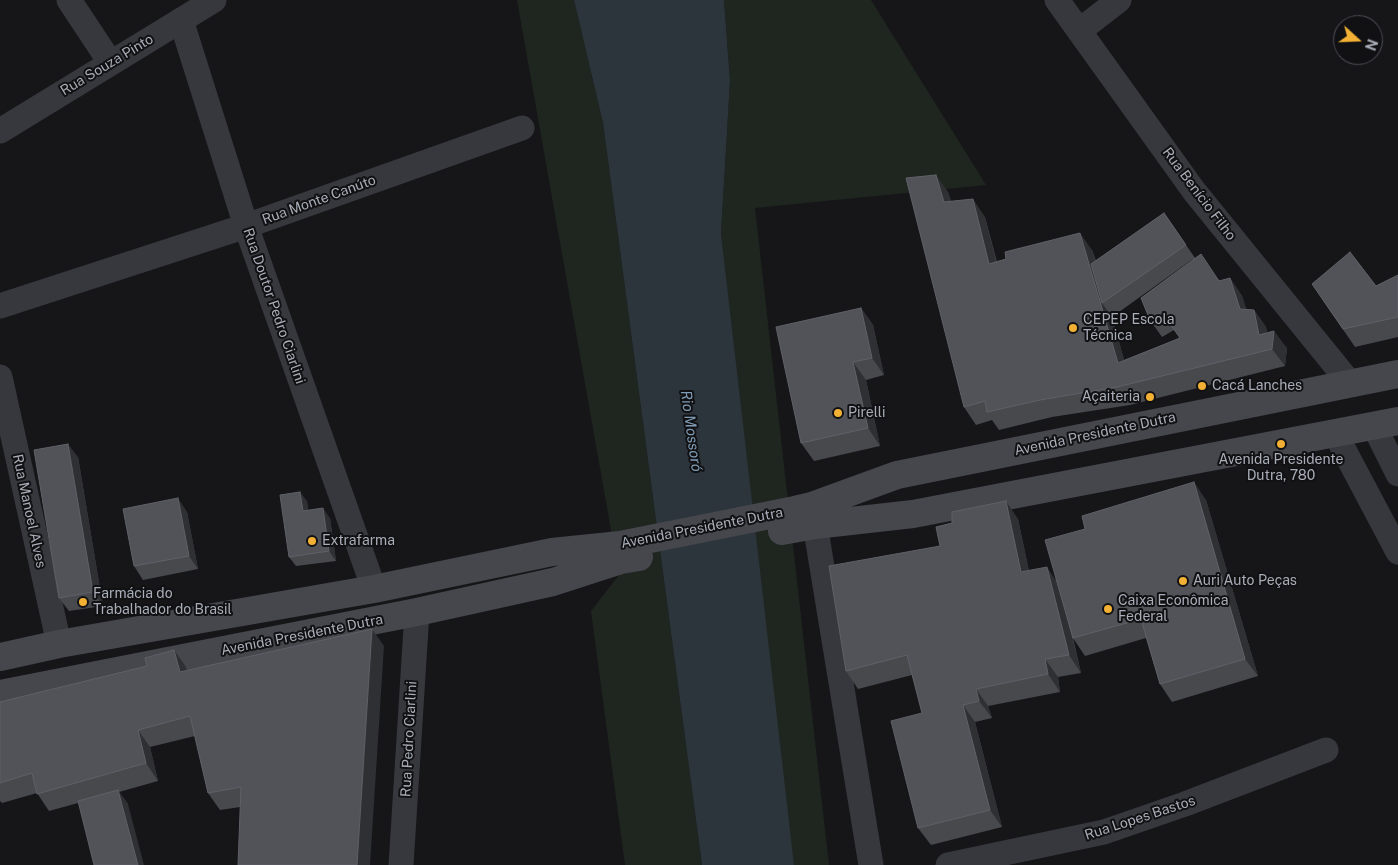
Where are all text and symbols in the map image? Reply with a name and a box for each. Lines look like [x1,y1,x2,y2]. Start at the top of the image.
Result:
north arrow [1333,15,1383,65]
street label: Rua Souza Pinto [58,31,156,99]
text: N [1362,37,1381,53]
street label: Rua Benício Filho [1159,144,1239,244]
street label: Rua Monte Canúto [260,172,378,228]
street label: Rua Doutor Pedro Ciarlini [239,226,309,386]
place label: CEPEP Escola Técnica [1083,312,1174,344]
marker: CEPEP Escola Técnica [1067,322,1079,334]
place label: Cacá Lanches [1212,378,1302,394]
marker: Cacá Lanches [1196,380,1208,392]
water label: Rio Mossoró [676,389,706,473]
place label: Açaiteria [1082,389,1140,405]
marker: Açaiteria [1144,391,1156,403]
place label: Pirelli [848,405,885,421]
marker: Pirelli [832,407,844,419]
street label: Avenida Presidente Dutra [1013,409,1177,459]
marker: Avenida Presidente Dutra, 780 [1275,438,1287,450]
street label: Rua Manoel Alves [9,452,49,570]
place label: Avenida Presidente Dutra, 780 [1219,452,1343,484]
street label: Avenida Presidente Dutra [620,504,784,552]
place label: Extrafarma [322,533,395,549]
marker: Extrafarma [306,535,318,547]
place label: Auri Auto Peças [1193,573,1297,589]
marker: Auri Auto Peças [1177,575,1189,587]
place label: Farmácia do Trabalhador do Brasil [93,586,232,618]
place label: Caixa Econômica Federal [1118,593,1228,626]
marker: Farmácia do Trabalhador do Brasil [77,596,89,608]
marker: Caixa Econômica Federal [1102,603,1114,615]
street label: Avenida Presidente Dutra [220,611,384,659]
street label: Rua Pedro Ciarlini [398,681,420,797]
street label: Rua Lopes Bastos [1083,792,1197,844]

